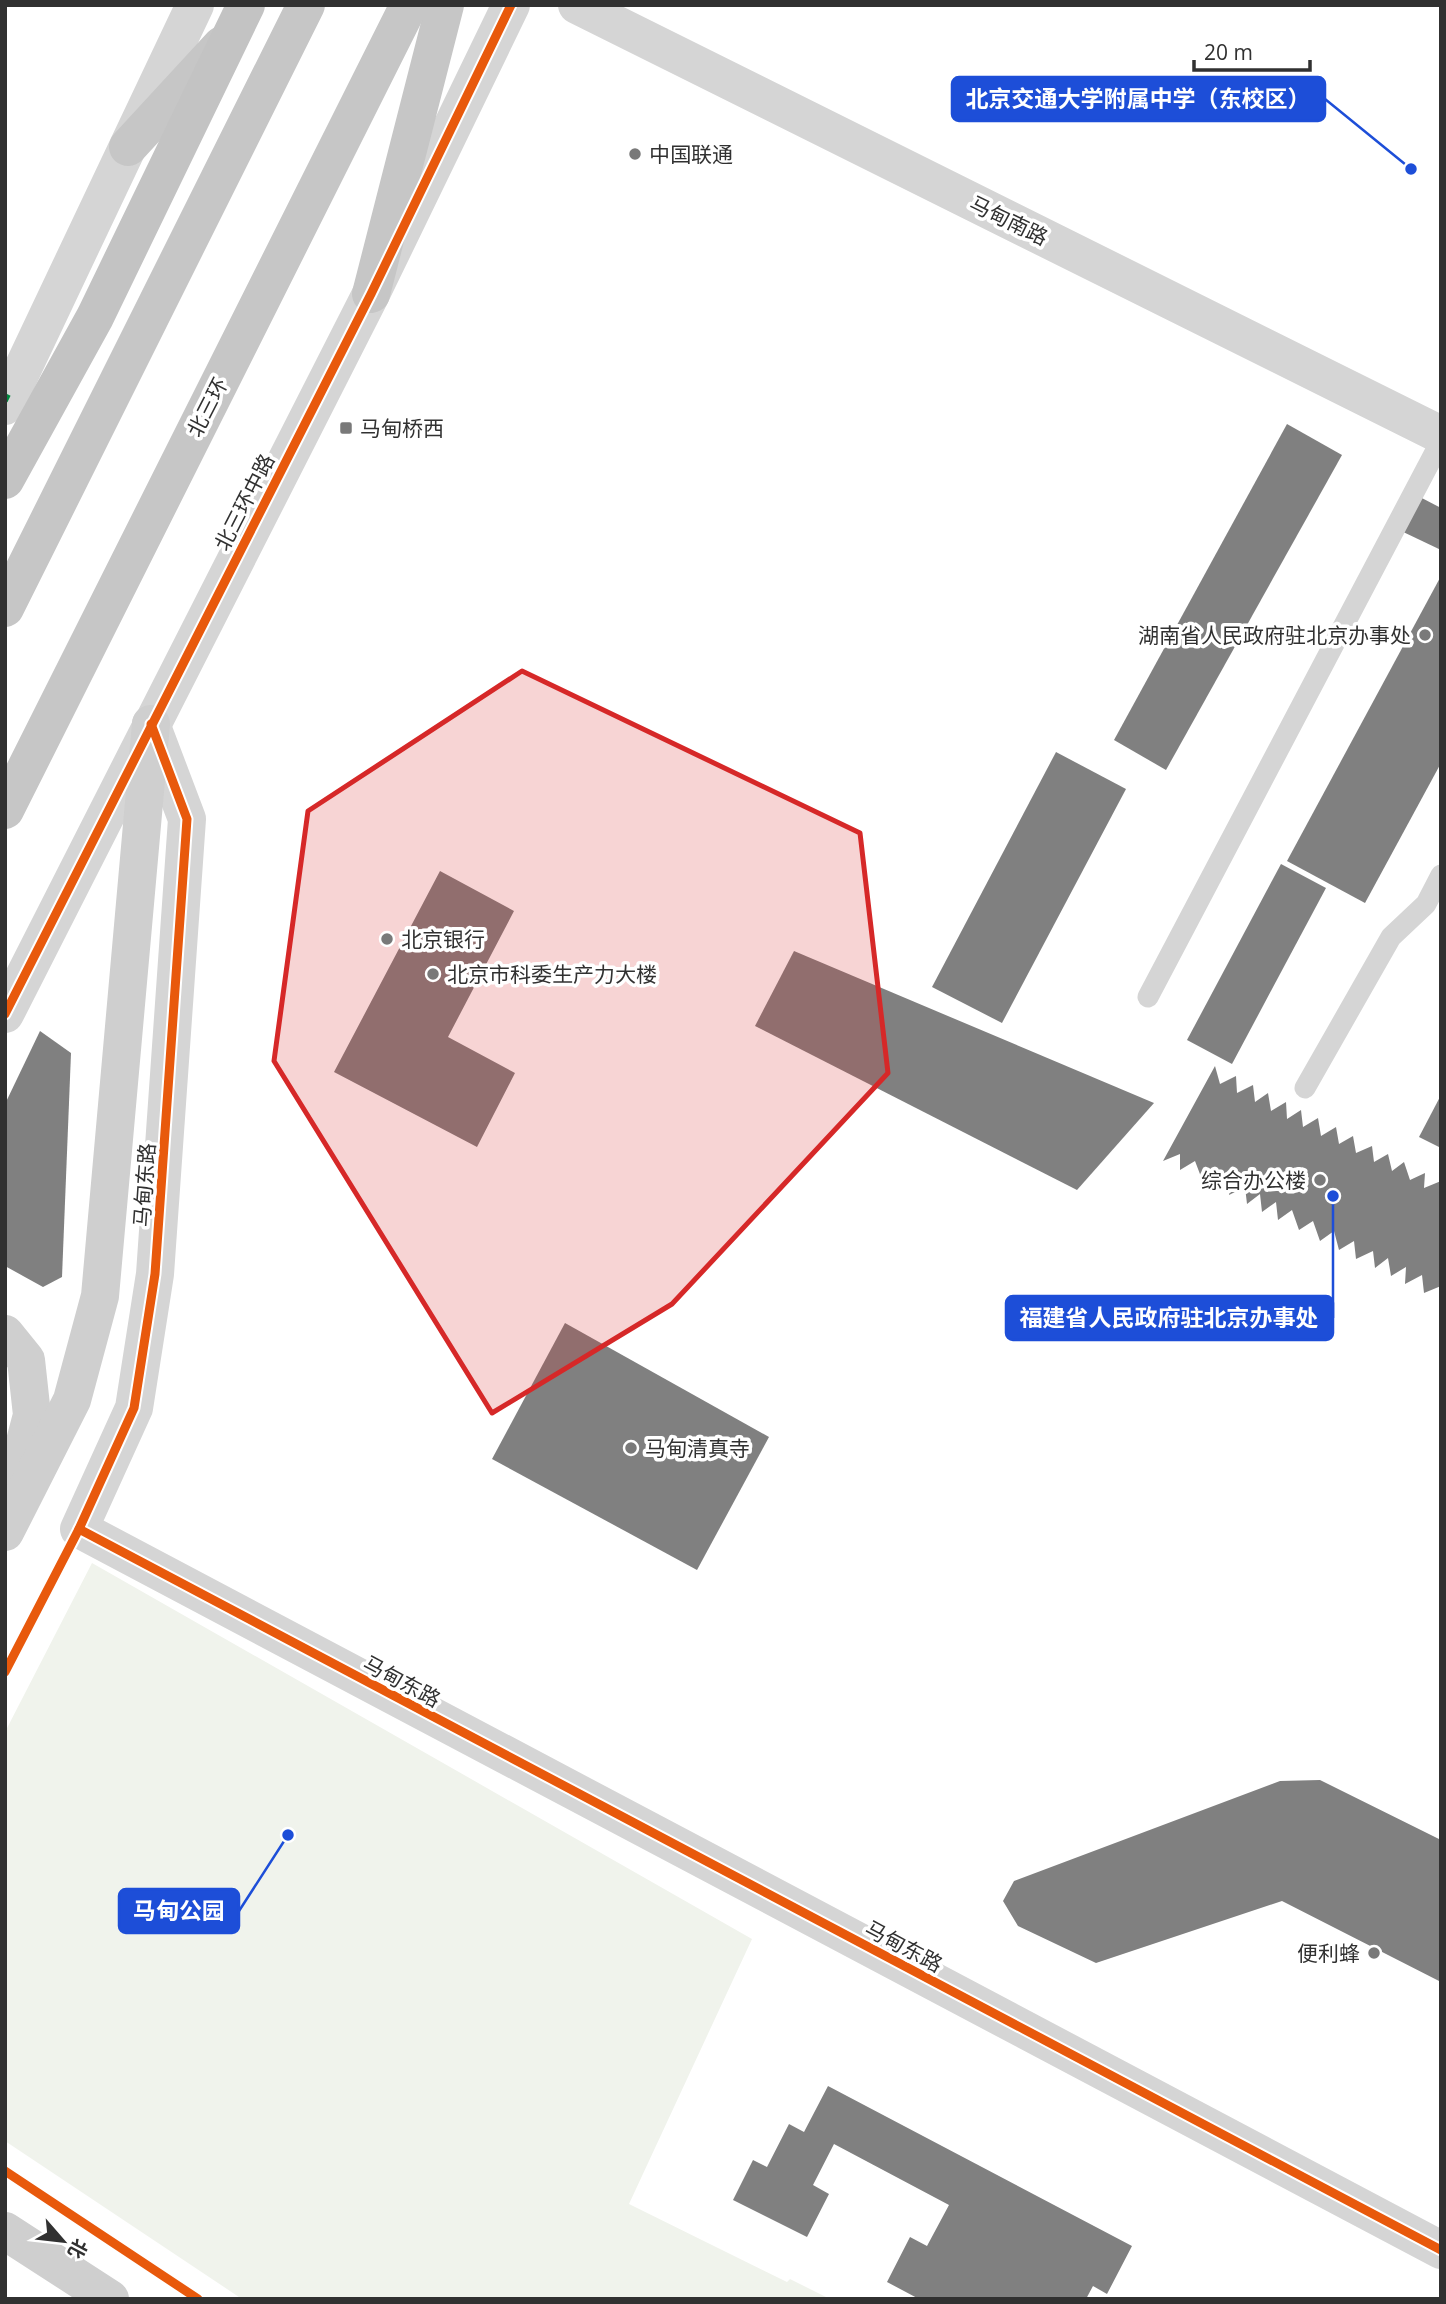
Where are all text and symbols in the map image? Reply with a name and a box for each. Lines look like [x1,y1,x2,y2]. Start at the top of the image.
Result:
scale bar [1194,28,1310,72]
text: 20 m [1204,38,1253,66]
callout: 北京交通大学附属中学（东校区） [952,77,1325,121]
text: 北京交通大学附属中学（东校区） [966,82,1311,114]
place label: 中国联通 [649,140,733,168]
marker: 中国联通 [627,146,643,162]
street label: 马甸南路 [965,189,1053,251]
street label: 北三环 [180,373,234,441]
place label: 马甸桥西 [360,414,444,442]
marker: 马甸桥西 [338,420,354,436]
street label: 北三环中路 [208,449,280,555]
place label: 湖南省人民政府驻北京办事处 [1138,621,1411,649]
marker: 湖南省人民政府驻北京办事处 [1417,627,1433,643]
place label: 北京银行 [401,925,485,953]
marker: 北京银行 [379,931,395,947]
place label: 北京市科委生产力大楼 [447,960,657,988]
marker: 北京市科委生产力大楼 [425,966,441,982]
street label: 马甸东路 [127,1142,161,1228]
place label: 综合办公楼 [1201,1166,1306,1194]
marker: 综合办公楼 [1312,1172,1328,1188]
callout: 福建省人民政府驻北京办事处 [1006,1296,1333,1340]
text: 福建省人民政府驻北京办事处 [1020,1301,1319,1333]
place label: 马甸清真寺 [645,1434,750,1462]
marker: 马甸清真寺 [623,1440,639,1456]
street label: 马甸东路 [358,1649,446,1713]
callout: 马甸公园 [119,1889,239,1933]
text: 马甸公园 [133,1894,225,1926]
street label: 马甸东路 [860,1914,948,1978]
place label: 便利蜂 [1297,1939,1360,1967]
marker: 便利蜂 [1366,1945,1382,1961]
north arrow [28,2206,98,2276]
text: 北 [62,2234,94,2263]

